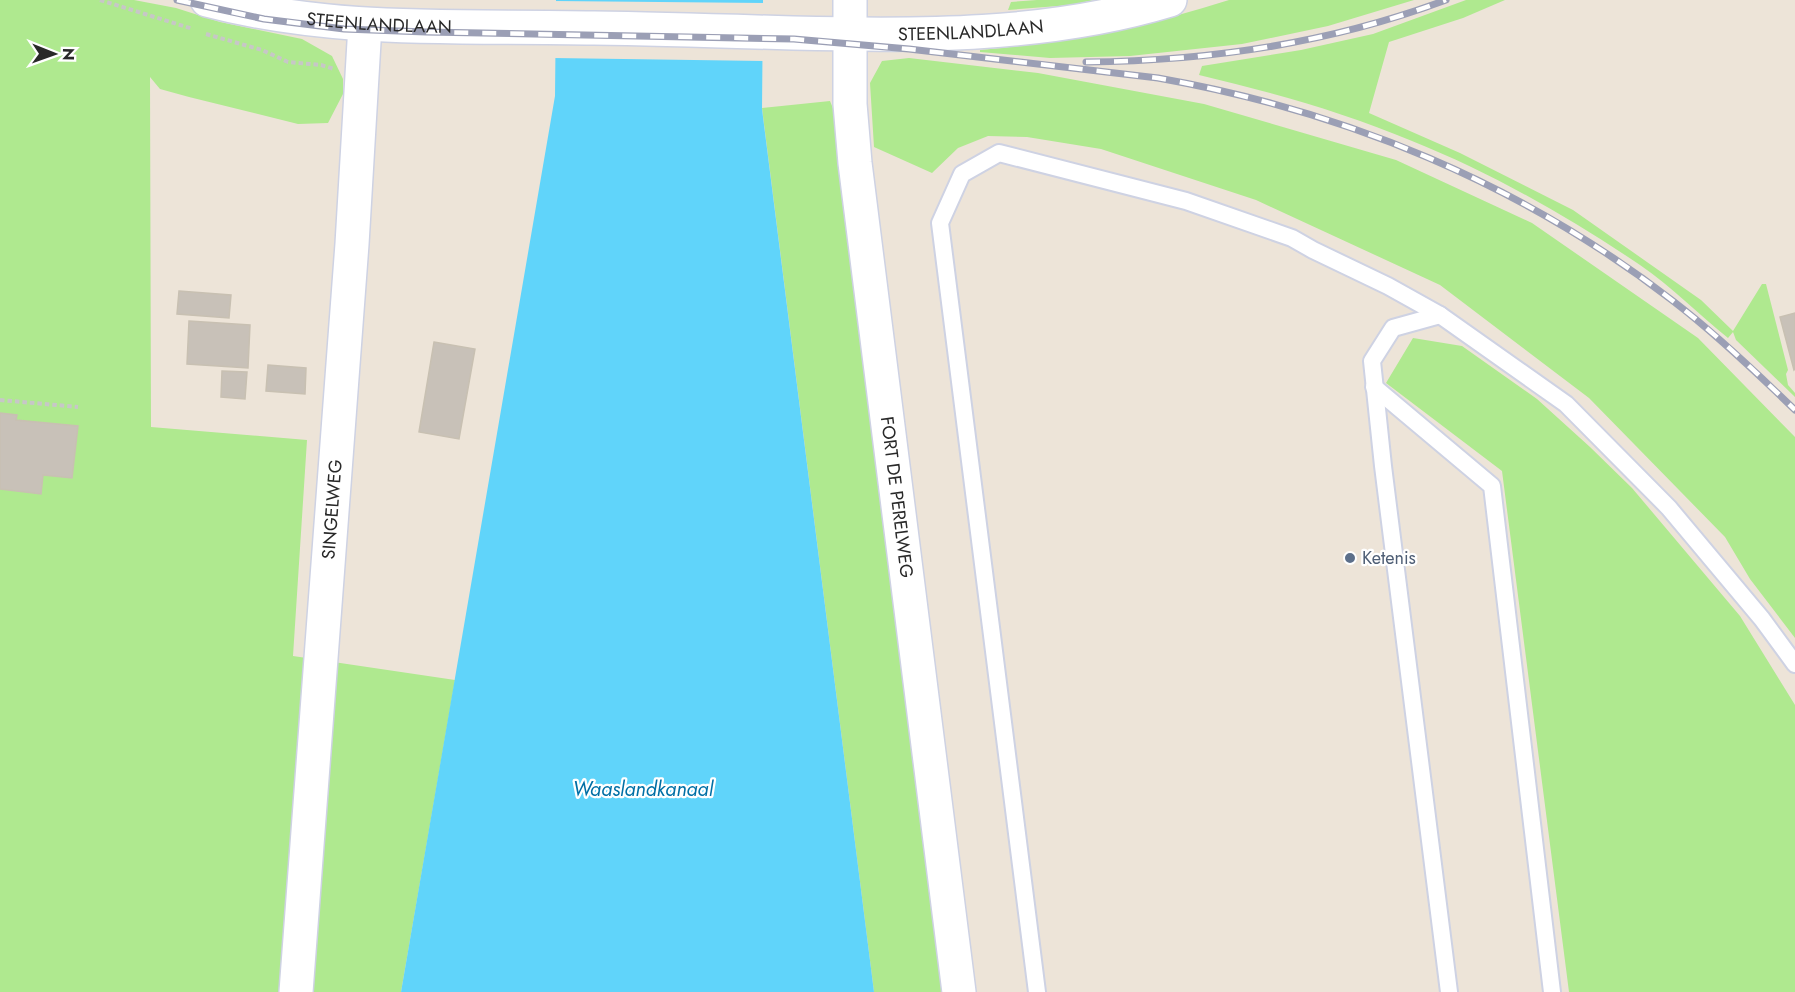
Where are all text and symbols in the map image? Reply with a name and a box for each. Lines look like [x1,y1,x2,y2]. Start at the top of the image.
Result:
street label: STEENLANDLAAN [305,6,452,40]
street label: STEENLANDLAAN [898,13,1045,47]
north arrow [24,24,84,84]
text: N [57,48,80,61]
street label: FORT DE PERELWEG [874,415,920,579]
street label: SINGELWEG [315,458,349,560]
place label: Ketenis [1362,545,1416,571]
marker: Ketenis [1343,551,1357,565]
water label: Waaslandkanaal [573,775,715,804]

